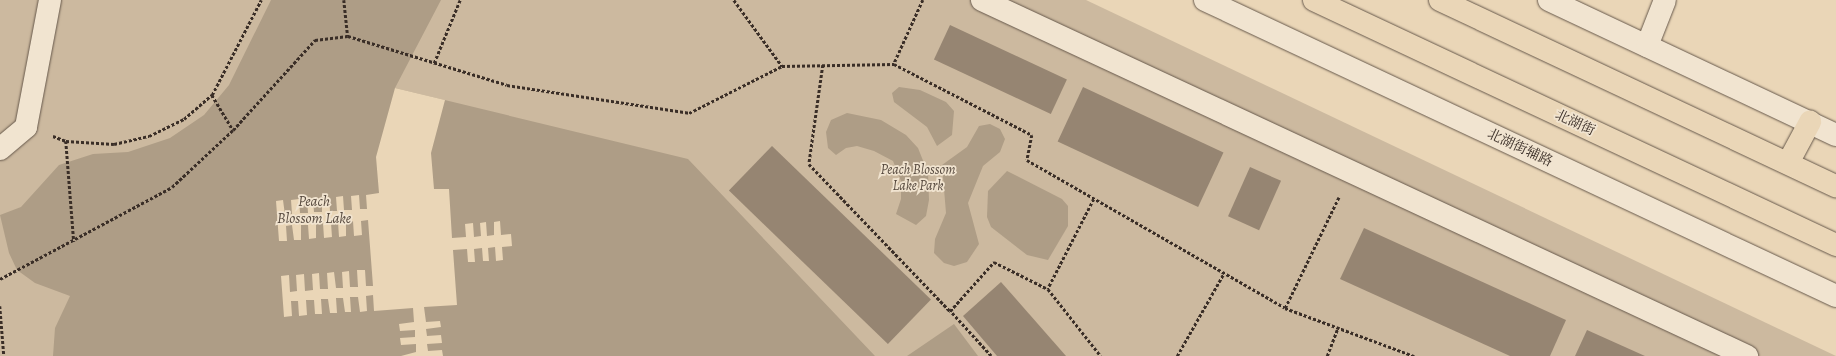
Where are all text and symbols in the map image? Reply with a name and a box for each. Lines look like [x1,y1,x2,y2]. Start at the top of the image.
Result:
street label: 北湖街 [1552,107,1598,139]
street label: 北湖街辅路 [1485,126,1555,170]
park label: Peach Blossom Lake Park [881,162,955,194]
water label: Peach Blossom Lake [277,192,351,227]

